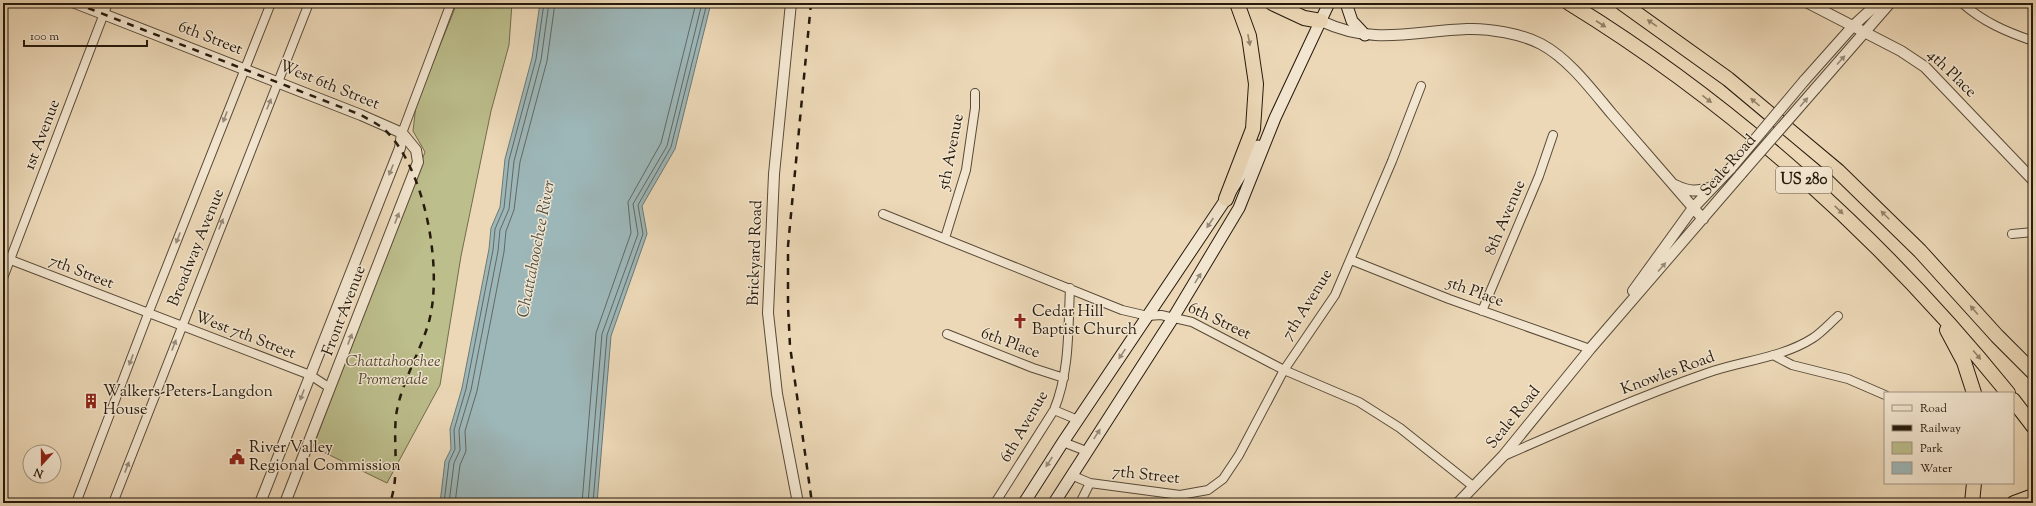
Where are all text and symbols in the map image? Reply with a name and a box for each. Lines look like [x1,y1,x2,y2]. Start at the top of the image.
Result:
street label: 6th Street [174,16,246,62]
one-way arrow [1646,19,1657,27]
one-way arrow [1596,20,1607,28]
scale bar [24,22,147,48]
text: 100 m [30,28,59,46]
one-way arrow [1246,34,1252,46]
street label: 4th Place [1921,44,1981,104]
street label: West 6th Street [275,55,383,117]
one-way arrow [1836,55,1846,65]
one-way arrow [1702,95,1713,104]
street label: 1st Avenue [19,96,67,174]
one-way arrow [267,97,273,109]
one-way arrow [1750,97,1761,106]
one-way arrow [1799,97,1808,107]
one-way arrow [222,112,228,124]
street label: 5th Avenue [933,112,971,193]
street label: Seale Road [1696,130,1762,202]
one-way arrow [387,164,393,176]
road number: US 280 [1776,167,1832,193]
street label: 8th Avenue [1480,177,1532,259]
water label: Chattahoochee River [512,178,562,320]
street label: Broadway Avenue [163,186,231,310]
street label: Brickyard Road [743,200,769,306]
one-way arrow [1833,206,1844,215]
one-way arrow [1880,210,1890,220]
one-way arrow [395,212,401,224]
one-way arrow [219,218,225,230]
one-way arrow [1206,218,1214,228]
one-way arrow [174,233,180,245]
street label: 7th Street [45,250,117,296]
one-way arrow [1657,262,1666,272]
street label: Front Avenue [317,263,373,359]
street label: 7th Avenue [1277,265,1339,345]
one-way arrow [1194,272,1201,284]
street label: 5th Place [1442,272,1507,314]
street label: 6th Street [1184,297,1255,347]
place label: Cedar Hill Baptist Church [1032,301,1138,342]
one-way arrow [1969,304,1978,315]
street label: West 7th Street [191,306,299,366]
church icon: Cedar Hill Baptist Church [1011,312,1029,330]
street label: 6th Place [977,323,1043,365]
one-way arrow [347,333,353,345]
one-way arrow [171,339,177,351]
street label: Knowles Road [1618,346,1718,402]
one-way arrow [1118,349,1126,359]
one-way arrow [1972,350,1981,360]
park label: Chattahoochee Promenade [346,351,440,392]
one-way arrow [127,354,133,366]
place label: Walkers-Peters-Langdon House [103,381,273,422]
street label: Seale Road [1481,381,1547,455]
street label: 6th Avenue [995,387,1055,467]
one-way arrow [298,389,304,401]
building icon: Walkers-Peters-Langdon House [82,392,100,410]
legend [1884,392,2014,484]
text: Road [1920,400,1947,418]
text: Railway [1920,420,1961,438]
one-way arrow [1093,428,1100,440]
place label: River Valley Regional Commission [249,437,401,478]
text: Park [1920,440,1943,458]
north arrow [22,444,62,484]
public building icon: River Valley Regional Commission [228,448,246,466]
one-way arrow [1046,456,1053,468]
one-way arrow [124,460,130,472]
text: Water [1920,460,1953,478]
street label: 7th Street [1111,461,1181,491]
text: N [32,463,47,482]

